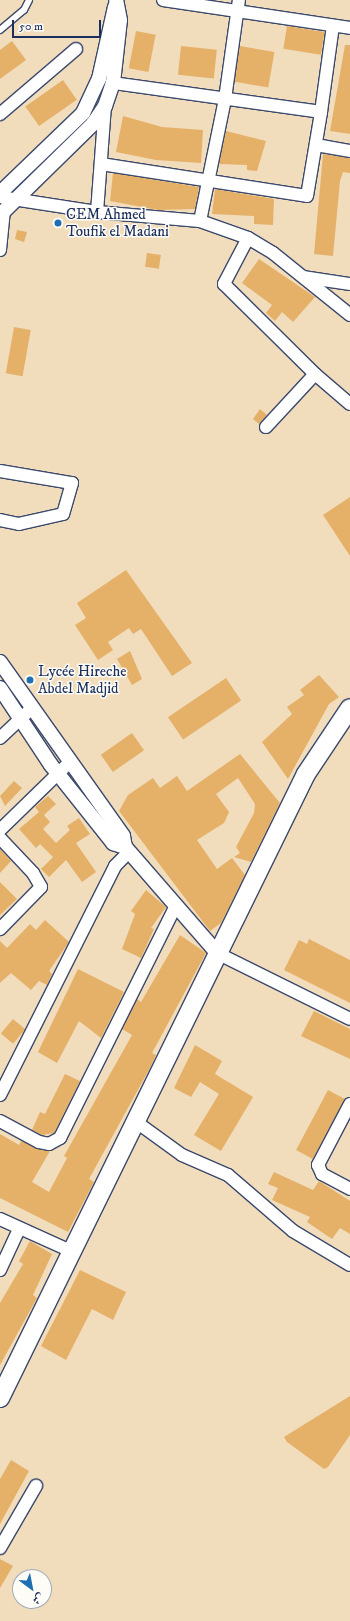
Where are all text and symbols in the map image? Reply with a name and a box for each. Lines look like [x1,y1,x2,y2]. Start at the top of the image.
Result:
scale bar [14,12,103,38]
text: 50 m [19,19,43,34]
place label: CEM Ahmed Toufik el Madani [66,205,169,240]
marker: CEM Ahmed Toufik el Madani [53,218,63,228]
place label: Lycée Hireche Abdel Madjid [38,662,126,697]
marker: Lycée Hireche Abdel Madjid [25,675,35,685]
north arrow [12,1569,52,1609]
text: ش [29,1589,46,1607]

